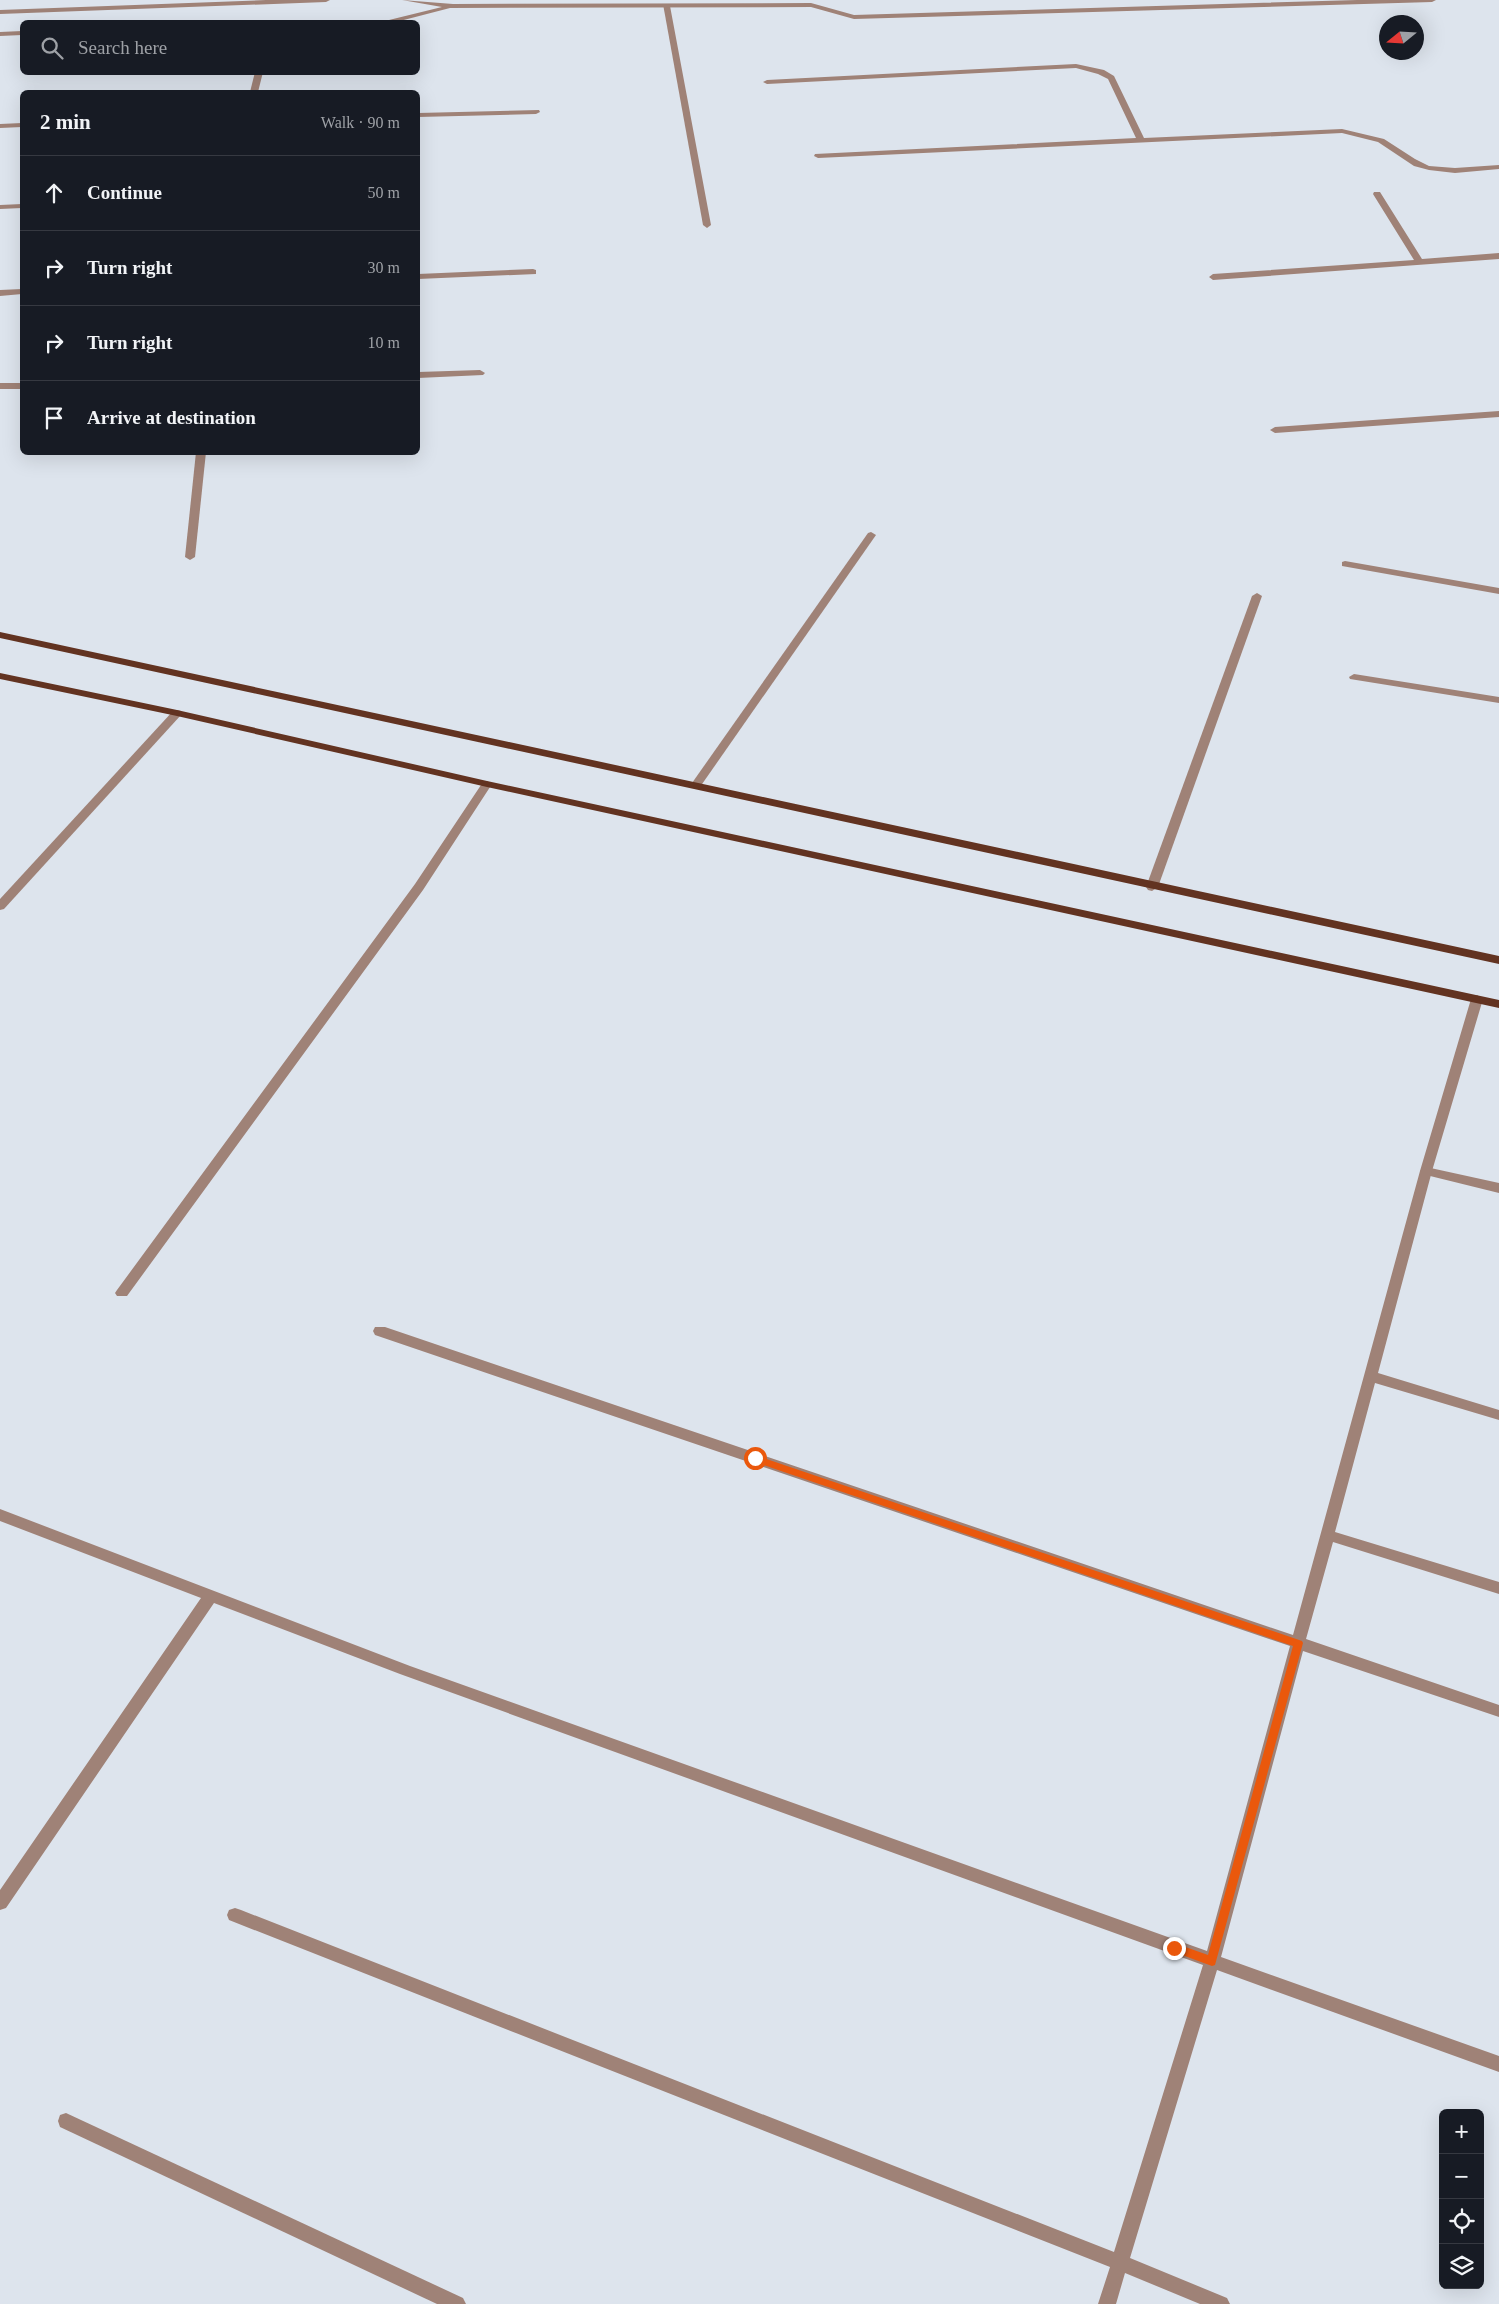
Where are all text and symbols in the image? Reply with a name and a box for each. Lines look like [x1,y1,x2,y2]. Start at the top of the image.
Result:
north arrow [1379,15,1424,60]
search box [20,20,420,75]
icon: search [38,34,66,62]
text: Search here [78,37,167,58]
text: 2 min [40,110,91,134]
text: Walk · 90 m [321,114,400,131]
icon: ahead [40,179,68,207]
text: Continue [87,182,162,203]
text: 50 m [368,184,400,201]
icon: right [40,254,68,282]
text: Turn right [87,257,172,278]
text: 30 m [368,259,400,276]
icon: right [40,329,68,357]
text: Turn right [87,332,172,353]
text: 10 m [368,334,400,351]
icon: arrive [40,404,68,432]
text: Arrive at destination [87,407,256,428]
route start [744,1447,767,1470]
route end [1163,1937,1186,1960]
map controls [1439,2109,1484,2289]
button: + [1439,2109,1484,2154]
button: − [1439,2154,1484,2199]
button: locate [1439,2199,1484,2244]
button: layers [1439,2244,1484,2289]

